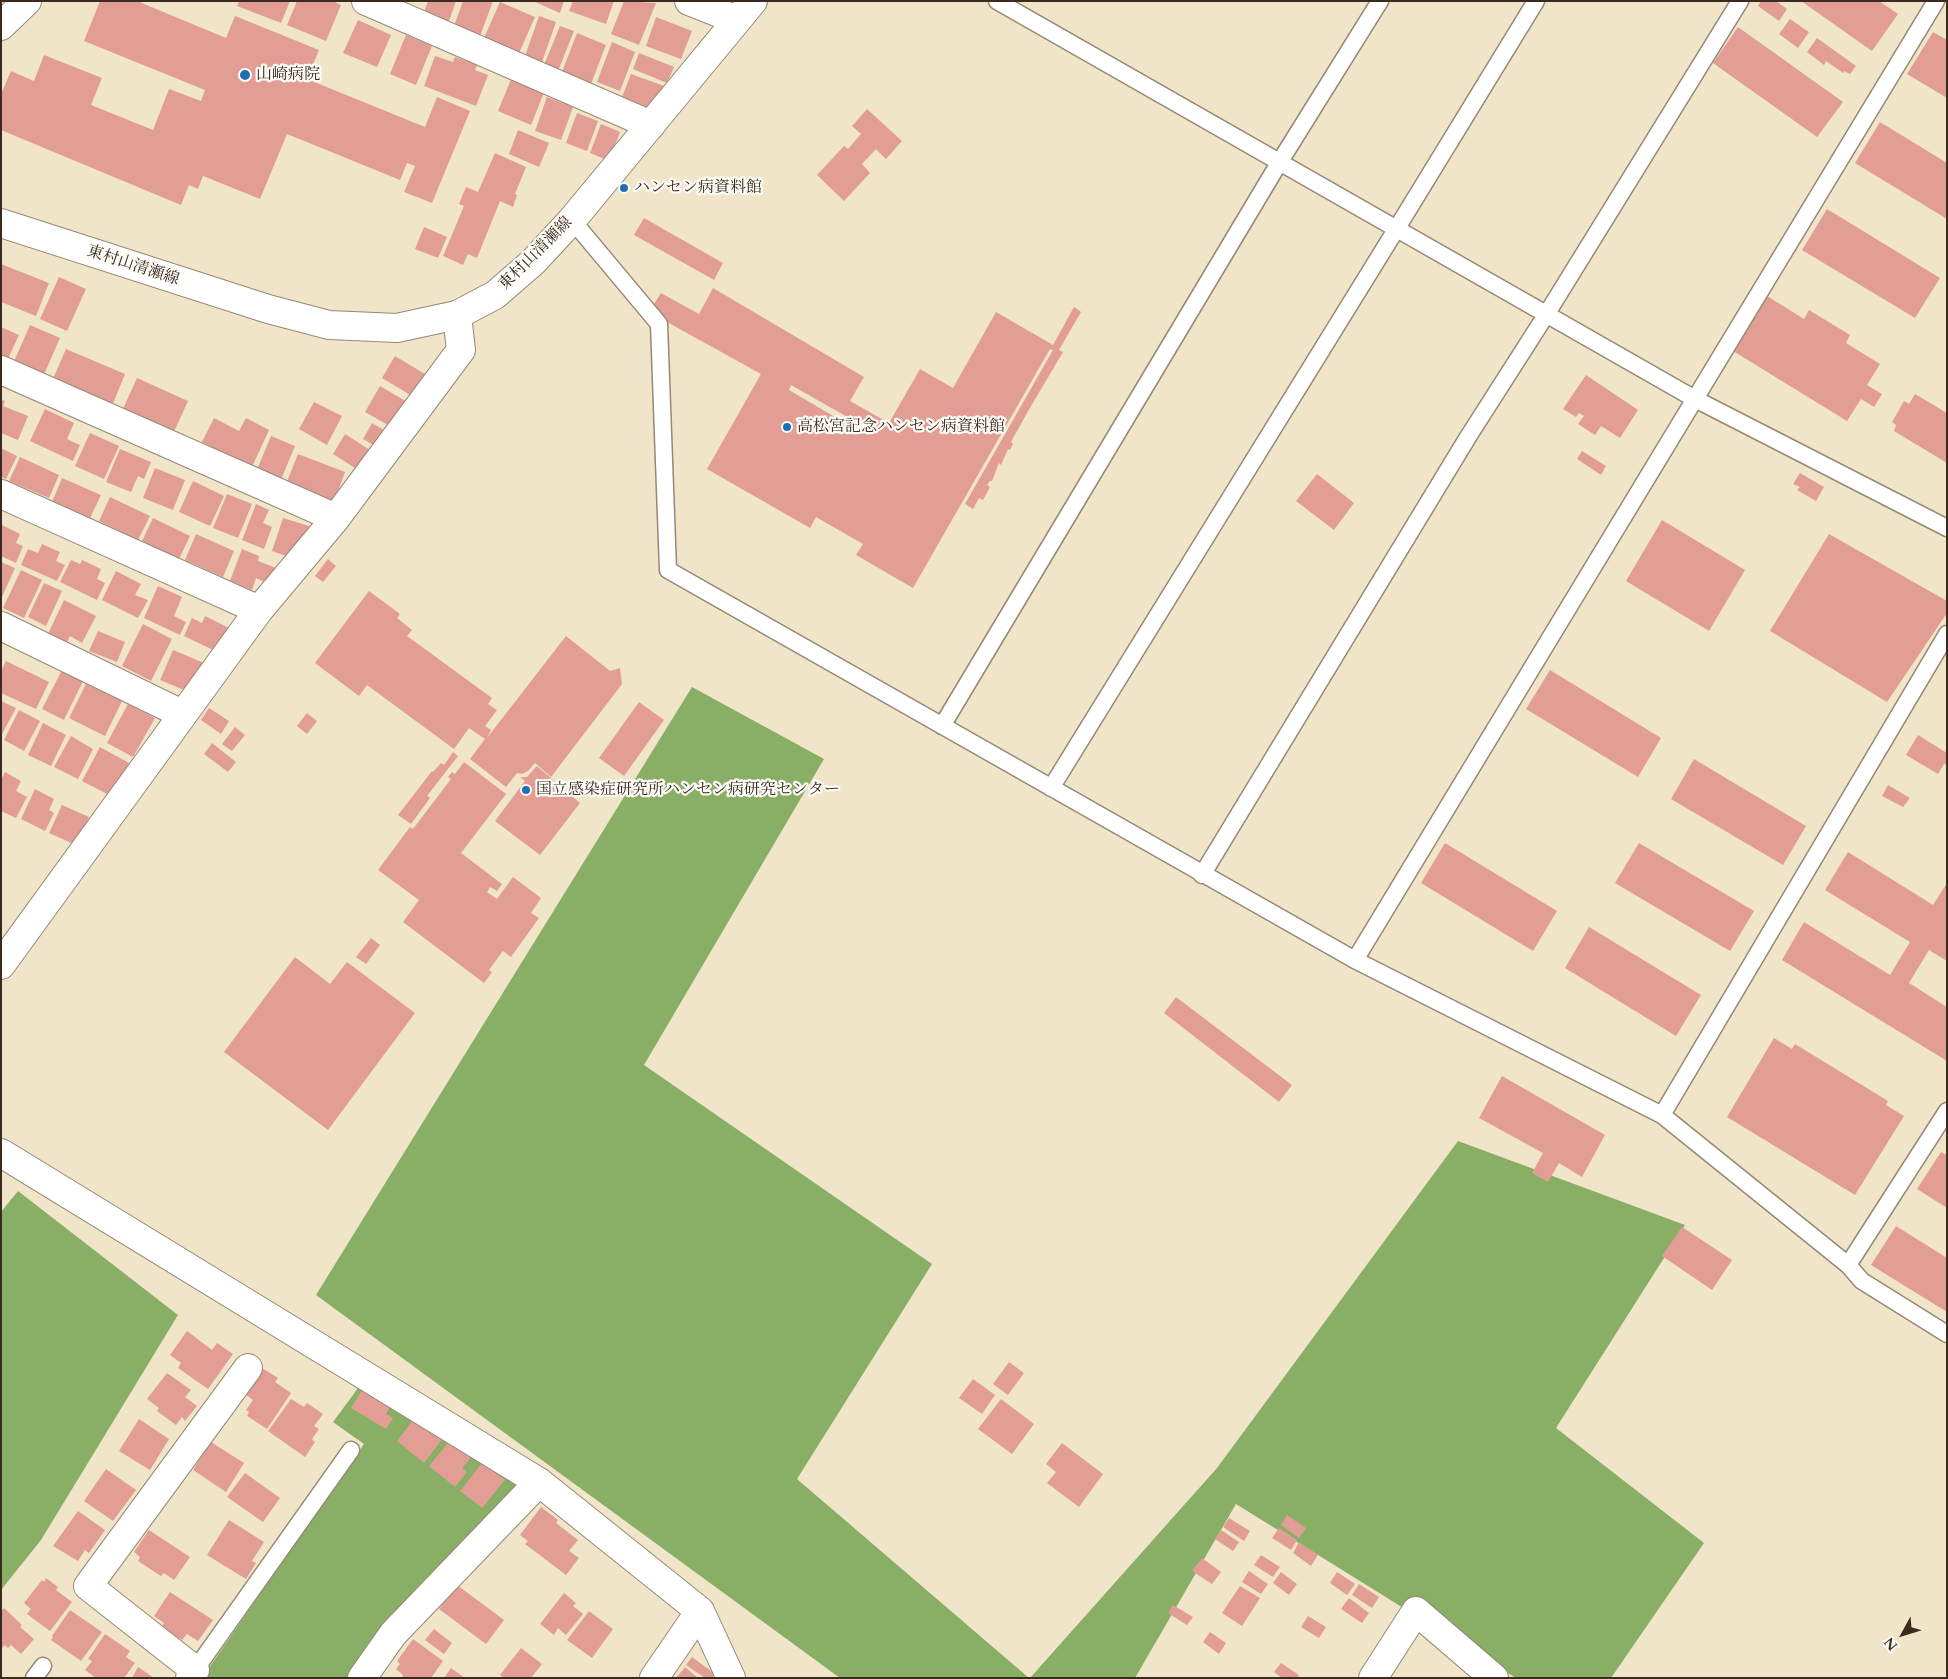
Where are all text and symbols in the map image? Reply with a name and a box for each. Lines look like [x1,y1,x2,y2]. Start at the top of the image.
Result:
place label: 山崎病院 [256,65,320,85]
marker: 山崎病院 [238,68,252,82]
place label: ハンセン病資料館 [634,178,762,198]
marker: ハンセン病資料館 [618,182,630,194]
street label: 東村山清瀬線 [495,213,577,295]
street label: 東村山清瀬線 [84,242,182,290]
place label: 高松宮記念ハンセン病資料館 [797,417,1005,437]
marker: 高松宮記念ハンセン病資料館 [781,421,793,433]
place label: 国立感染症研究所ハンセン病研究センター [536,780,840,800]
marker: 国立感染症研究所ハンセン病研究センター [520,784,532,796]
north arrow [1878,1609,1928,1659]
text: N [1880,1633,1902,1654]

